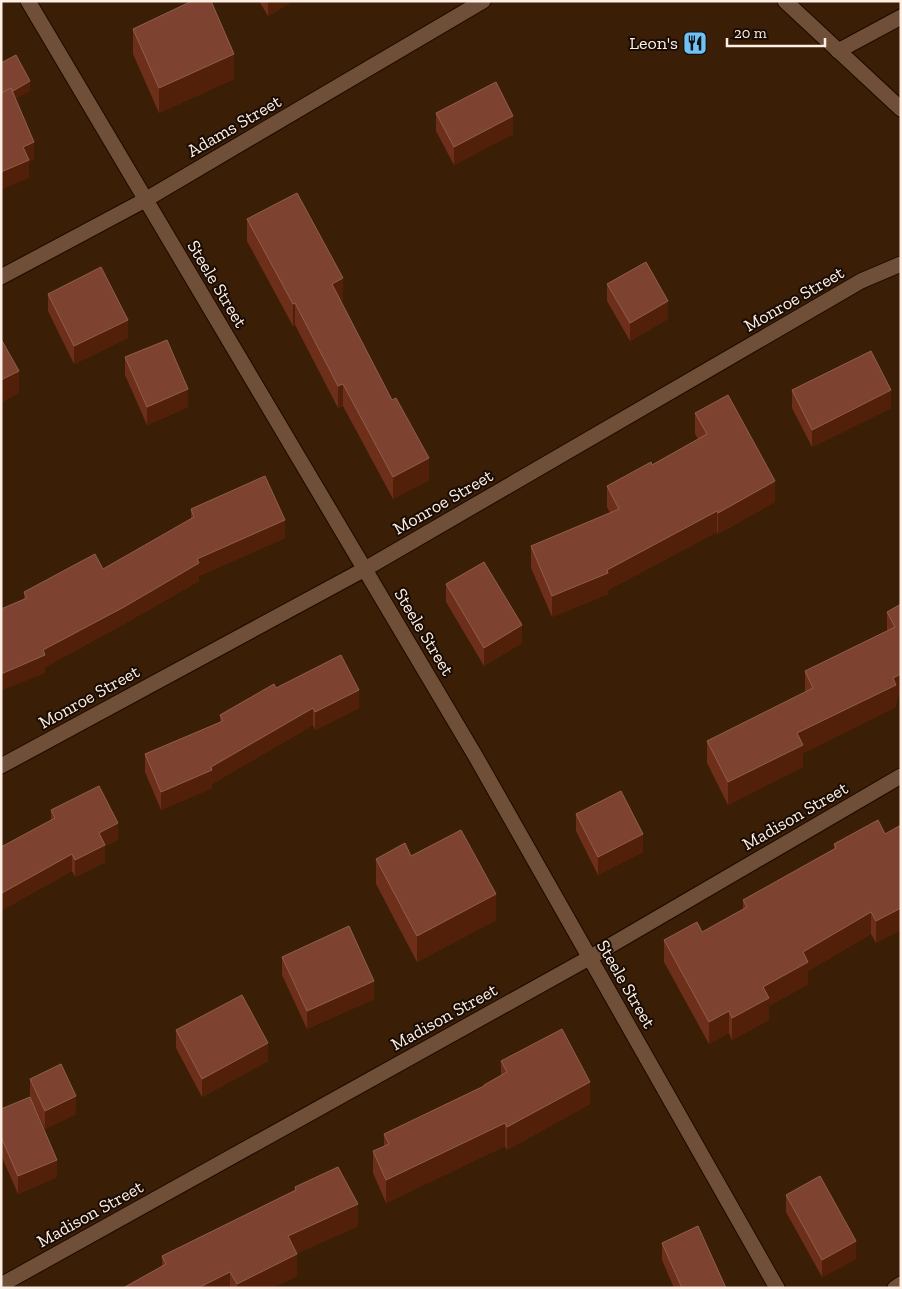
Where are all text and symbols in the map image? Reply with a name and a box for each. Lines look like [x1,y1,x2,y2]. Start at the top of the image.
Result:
scale bar [727,15,824,47]
text: 20 m [734,24,767,42]
restaurant icon: Leon's [682,30,708,56]
place label: Leon's [629,32,678,54]
street label: Adams Street [183,90,285,162]
street label: Steele Street [182,236,252,332]
street label: Monroe Street [740,261,848,336]
street label: Monroe Street [389,464,497,539]
street label: Steele Street [389,584,459,680]
street label: Monroe Street [35,660,143,734]
street label: Madison Street [738,777,852,855]
street label: Steele Street [592,936,660,1032]
street label: Madison Street [387,979,501,1055]
street label: Madison Street [33,1176,147,1252]

